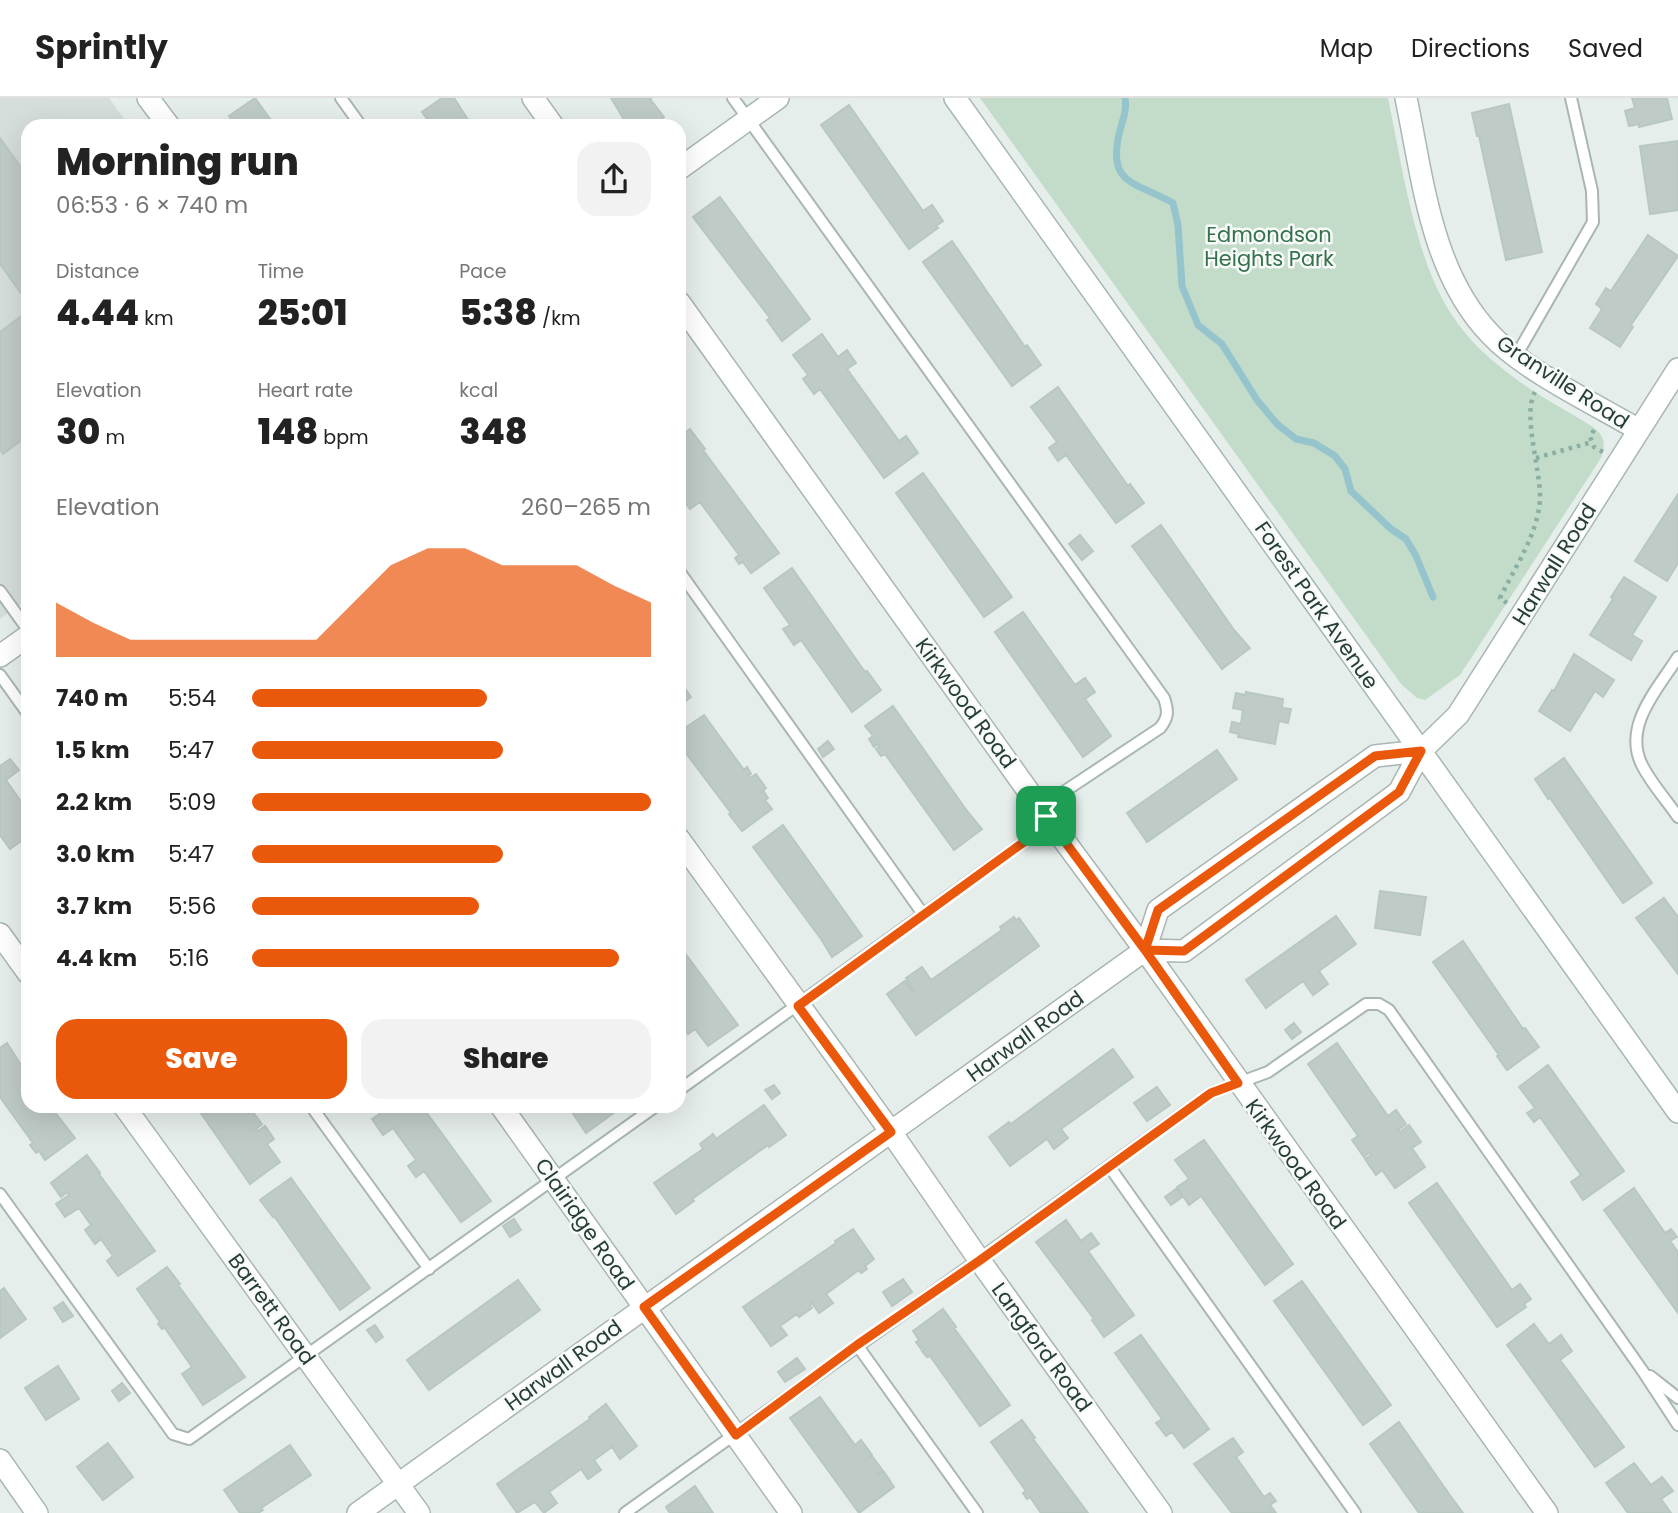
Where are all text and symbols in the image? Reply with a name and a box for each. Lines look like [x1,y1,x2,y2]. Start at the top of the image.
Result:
text: Sprintly [35,24,168,71]
text: Map [1320,32,1373,65]
text: Directions [1411,32,1530,65]
text: Saved [1568,32,1643,65]
text: Morning run [56,135,299,188]
button: share [577,142,651,216]
text: 06:53 · 6 × 740 m [56,189,248,221]
park label: Edmondson Heights Park [1204,220,1334,273]
text: Distance [56,258,139,285]
text: Time [258,258,304,285]
text: Pace [459,258,507,285]
text: 4.44 [56,288,139,337]
text: 25:01 [258,288,348,337]
text: 5:38 [459,288,537,337]
text: km [139,305,174,332]
text: /km [537,305,581,332]
street label: Granville Road [1491,328,1635,436]
text: Elevation [56,377,142,404]
text: Heart rate [258,377,353,404]
text: kcal [459,377,498,404]
text: 30 [56,407,100,456]
text: 148 [258,407,318,456]
text: 348 [459,407,528,456]
text: m [100,424,125,451]
text: bpm [318,424,369,451]
text: Elevation [56,491,160,523]
text: 260–265 m [521,491,651,523]
street label: Harwall Road [1505,498,1603,630]
street label: Forest Park Avenue [1248,515,1386,695]
street label: Kirkwood Road [909,632,1023,774]
text: 740 m [56,682,128,714]
text: 5:54 [168,682,216,714]
text: 1.5 km [56,734,130,766]
text: 5:47 [168,734,214,766]
text: 2.2 km [56,786,132,818]
text: 5:09 [168,786,216,818]
pin [1016,786,1076,846]
icon: arrive [1027,797,1065,835]
text: 3.0 km [56,838,135,870]
text: 5:47 [168,838,214,870]
text: 3.7 km [56,890,132,922]
text: 5:56 [168,890,216,922]
text: 4.4 km [56,942,137,974]
text: 5:16 [168,942,209,974]
street label: Harwall Road [960,984,1090,1088]
button: Save [56,1019,347,1099]
button: Share [361,1019,651,1099]
street label: Kirkwood Road [1239,1093,1353,1235]
street label: Clairidge Road [529,1152,641,1296]
street label: Barrett Road [222,1247,322,1371]
street label: Langford Road [985,1276,1099,1418]
street label: Harwall Road [498,1313,628,1417]

